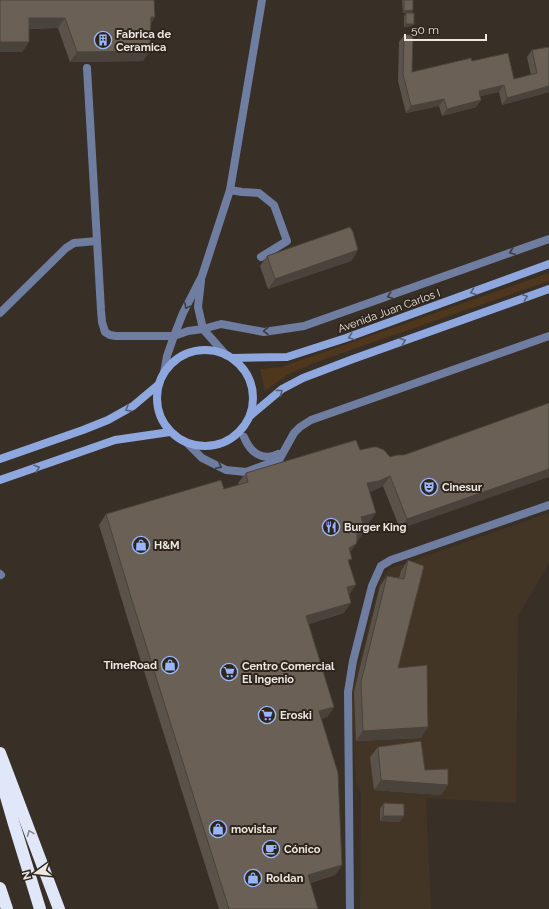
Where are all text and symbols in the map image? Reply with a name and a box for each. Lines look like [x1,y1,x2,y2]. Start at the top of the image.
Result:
scale bar [405,16,486,42]
text: 50 m [411,23,439,37]
place label: Fabrica de Ceramica [116,28,171,54]
building icon: Fabrica de Ceramica [93,30,113,50]
one-way arrow [509,247,516,256]
street label: Avenida Juan Carlos I [336,286,442,336]
one-way arrow [469,288,476,296]
one-way arrow [386,291,393,299]
one-way arrow [522,294,529,302]
one-way arrow [184,301,191,309]
one-way arrow [262,327,268,335]
one-way arrow [347,332,354,340]
one-way arrow [399,337,406,345]
one-way arrow [276,389,283,396]
one-way arrow [125,404,132,411]
one-way arrow [215,462,223,469]
one-way arrow [33,464,40,472]
theatre icon: Cinesur [419,477,439,497]
place label: Cinesur [442,481,483,494]
restaurant icon: Burger King [321,517,341,537]
place label: Burger King [344,521,406,534]
shop icon: H&M [131,535,151,555]
place label: H&M [154,539,180,552]
shop icon: TimeRoad [160,655,180,675]
place label: TimeRoad [103,659,157,672]
place label: Centro Comercial El Ingenio [242,660,335,686]
supermarket icon: Centro Comercial El Ingenio [219,662,239,682]
supermarket icon: Eroski [257,705,277,725]
place label: Eroski [280,709,312,722]
shop icon: movistar [208,819,228,839]
place label: movistar [231,823,278,836]
one-way arrow [27,830,35,837]
cafe icon: Cónico [261,839,281,859]
place label: Cónico [284,843,321,856]
north arrow [16,853,56,893]
shop icon: Roldan [243,868,263,888]
text: N [19,870,34,881]
place label: Roldan [266,872,304,885]

